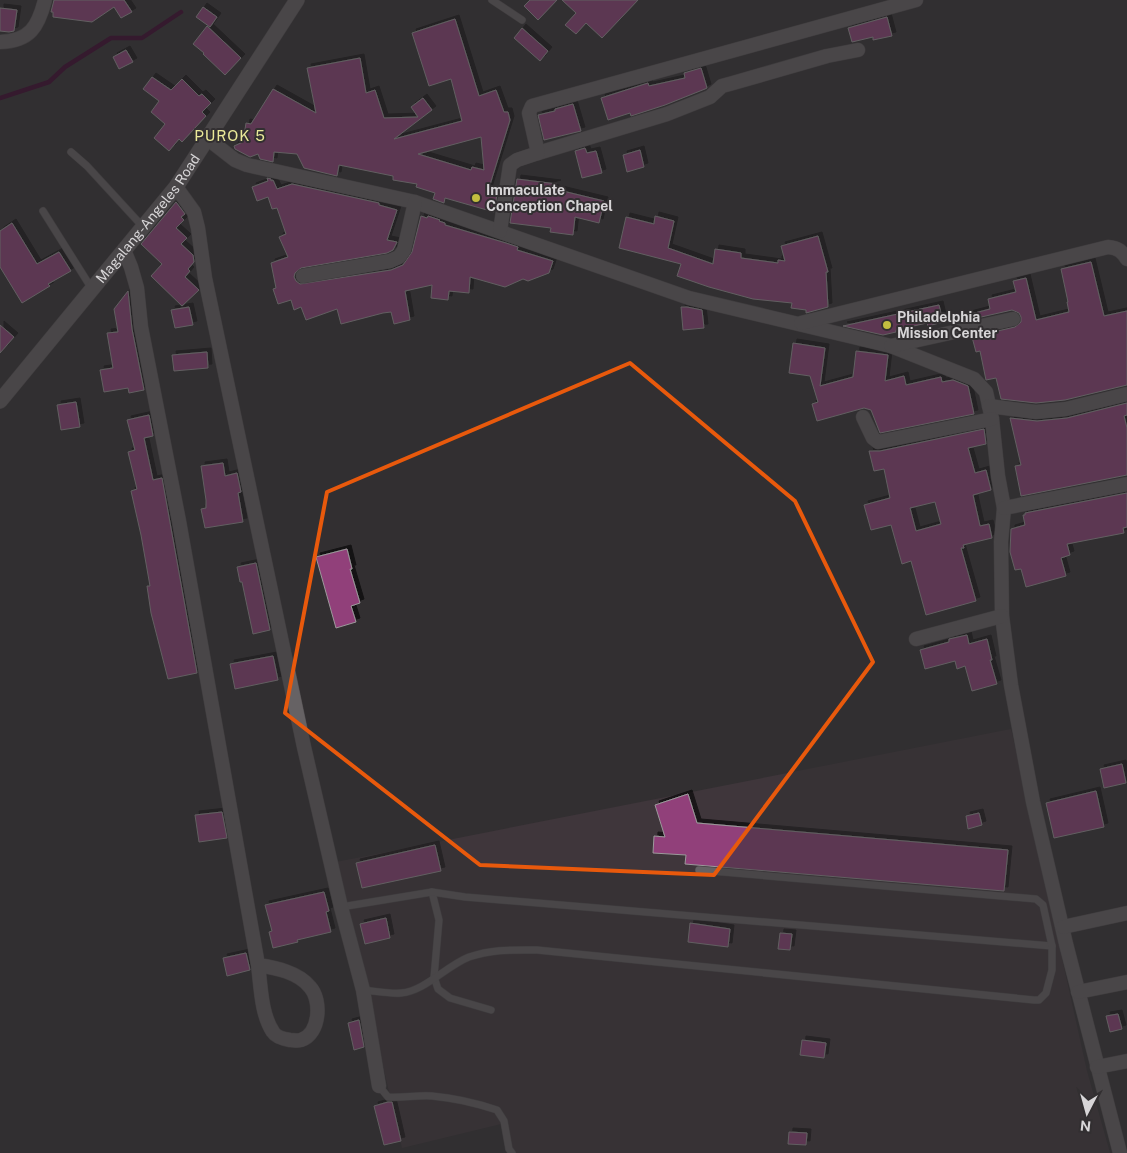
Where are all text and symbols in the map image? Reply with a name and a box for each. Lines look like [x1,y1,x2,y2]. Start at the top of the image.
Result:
district label: PUROK 5 [194,127,266,144]
street label: Magalang-Angeles Road [92,151,203,286]
place label: Immaculate Conception Chapel [486,182,613,214]
marker: Immaculate Conception Chapel [470,192,482,204]
place label: Philadelphia Mission Center [897,309,997,341]
marker: Philadelphia Mission Center [881,319,893,331]
north arrow [1062,1088,1112,1138]
text: N [1079,1117,1092,1134]

